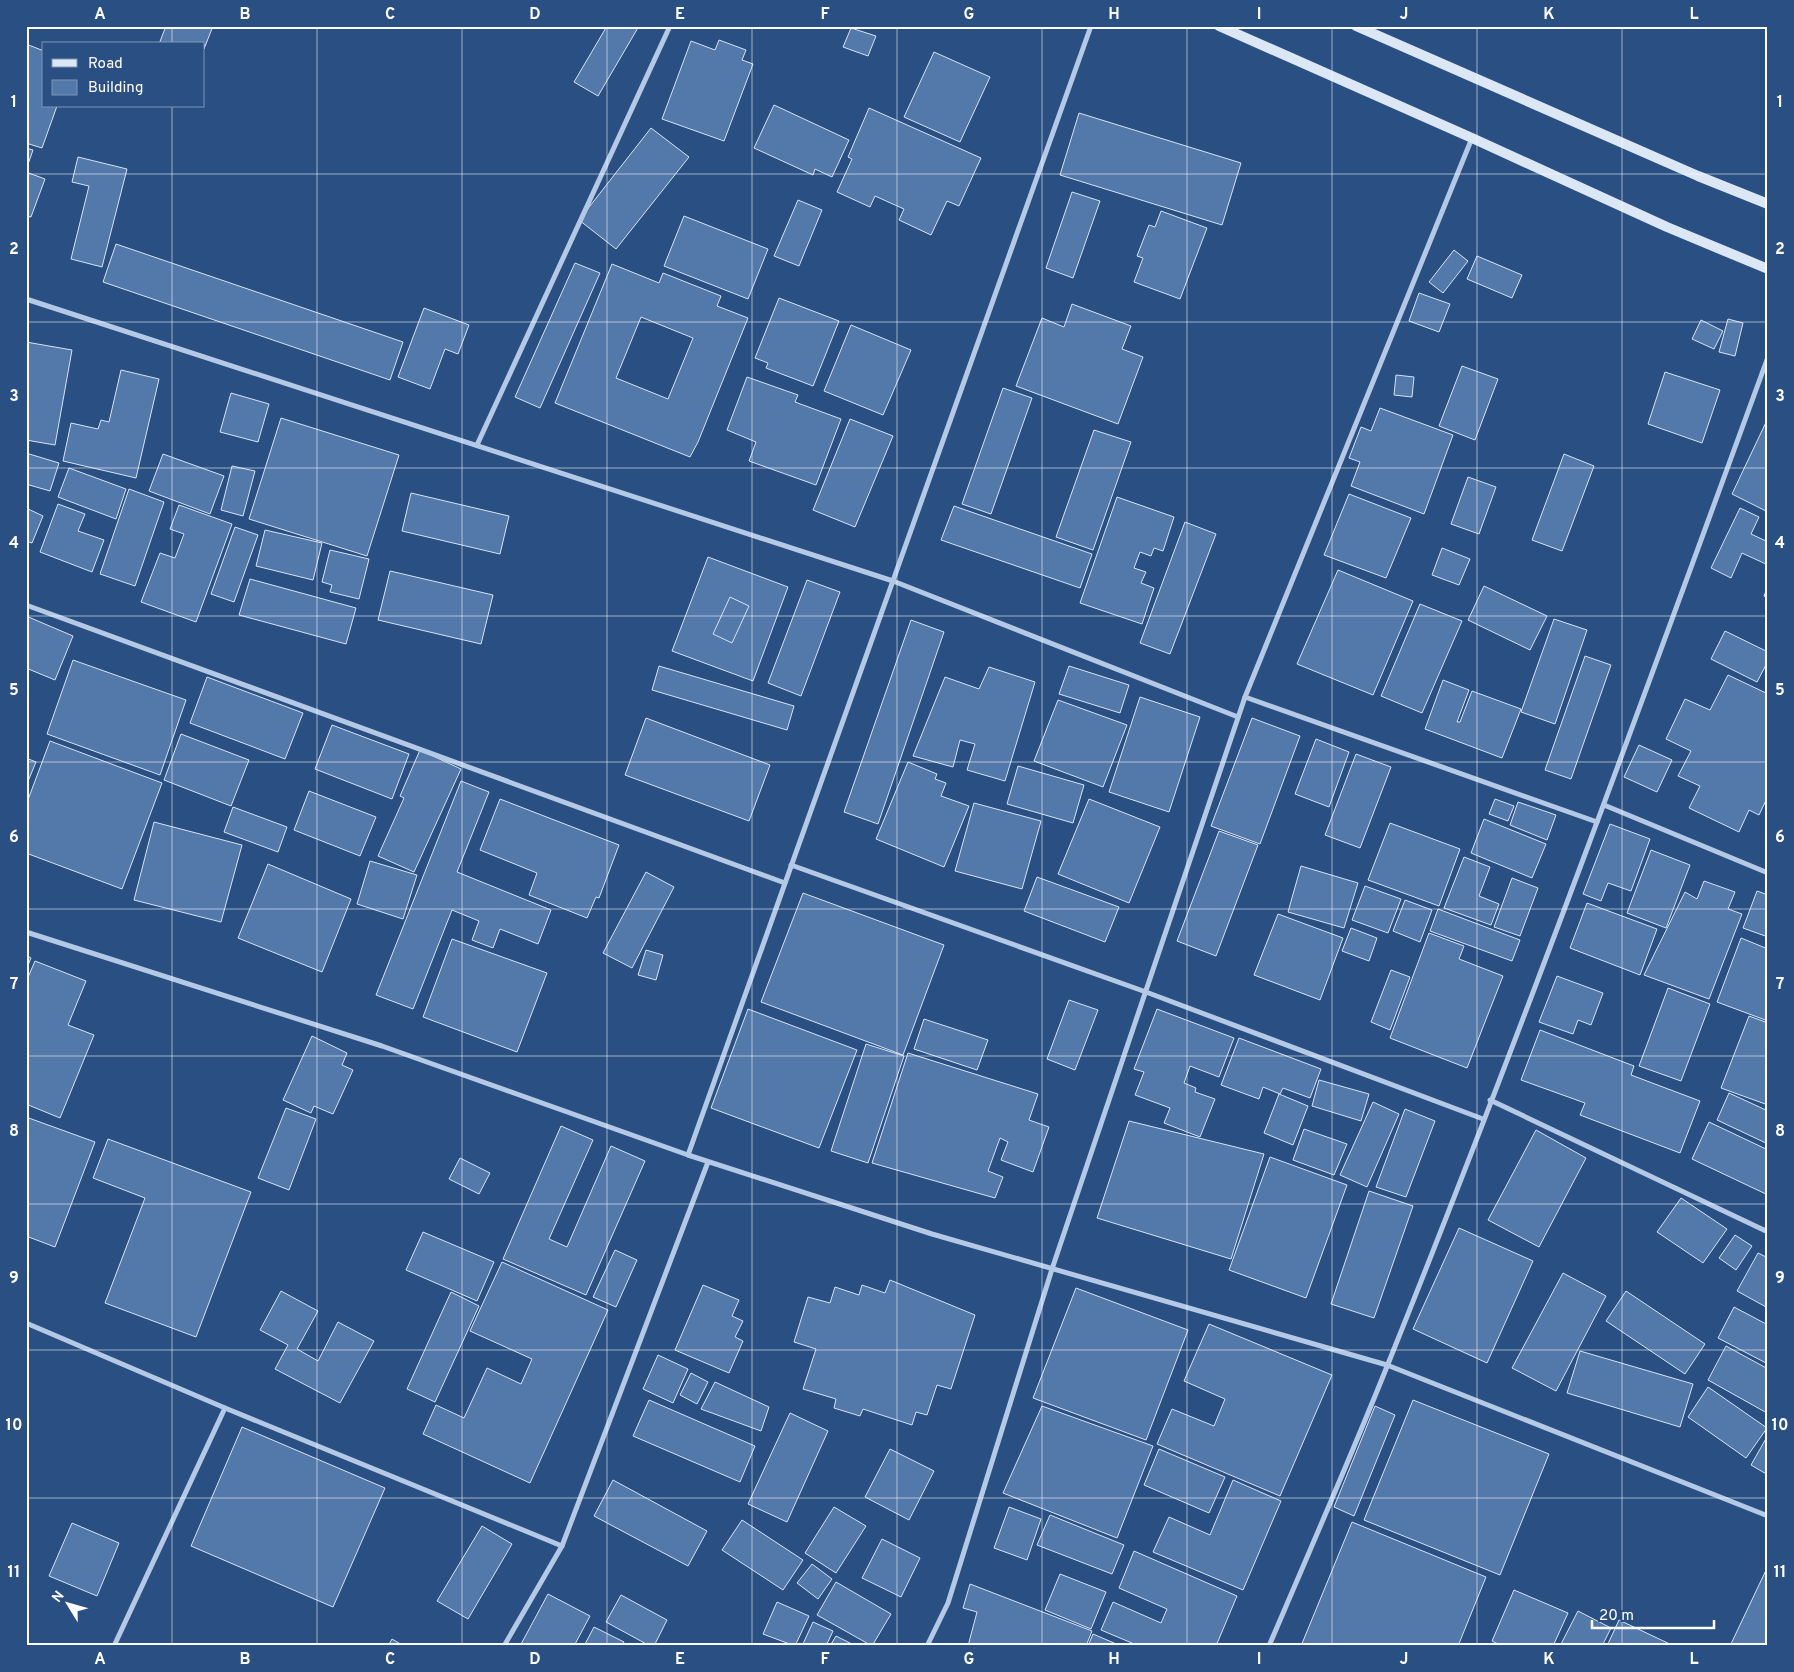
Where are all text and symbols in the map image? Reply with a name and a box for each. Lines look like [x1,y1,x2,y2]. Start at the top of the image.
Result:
text: A [94,5,106,25]
text: B [239,5,251,25]
text: C [385,5,395,25]
text: D [529,5,541,25]
text: E [675,5,685,25]
text: F [820,5,830,25]
text: G [964,5,974,25]
text: H [1108,5,1120,25]
text: I [1257,5,1261,25]
text: J [1400,5,1408,25]
text: K [1543,5,1555,25]
text: L [1689,5,1699,25]
legend [42,42,205,108]
text: Road [88,55,123,74]
text: Building [88,79,143,98]
text: 1 [11,93,17,113]
text: 1 [1777,93,1783,113]
text: 2 [9,240,19,260]
text: 2 [1775,240,1785,260]
text: 3 [9,387,19,407]
text: 3 [1775,387,1785,407]
text: 4 [9,534,19,554]
text: 4 [1775,534,1785,554]
text: 5 [9,681,19,701]
text: 5 [1775,681,1785,701]
text: 6 [9,828,19,848]
text: 6 [1775,828,1785,848]
text: 7 [10,975,18,995]
text: 7 [1776,975,1784,995]
text: 8 [9,1122,19,1142]
text: 8 [1775,1122,1785,1142]
text: 9 [9,1269,19,1289]
text: 9 [1775,1269,1785,1289]
text: 10 [6,1416,22,1436]
text: 10 [1772,1416,1788,1436]
text: 11 [8,1563,20,1583]
text: 11 [1774,1563,1786,1583]
north arrow [42,1580,92,1630]
text: N [49,1588,69,1606]
scale bar [1592,1597,1714,1629]
text: 20 m [1599,1607,1634,1626]
text: A [94,1650,106,1670]
text: B [239,1650,251,1670]
text: C [385,1650,395,1670]
text: D [529,1650,541,1670]
text: E [675,1650,685,1670]
text: F [820,1650,830,1670]
text: G [964,1650,974,1670]
text: H [1108,1650,1120,1670]
text: I [1257,1650,1261,1670]
text: J [1400,1650,1408,1670]
text: K [1543,1650,1555,1670]
text: L [1689,1650,1699,1670]

